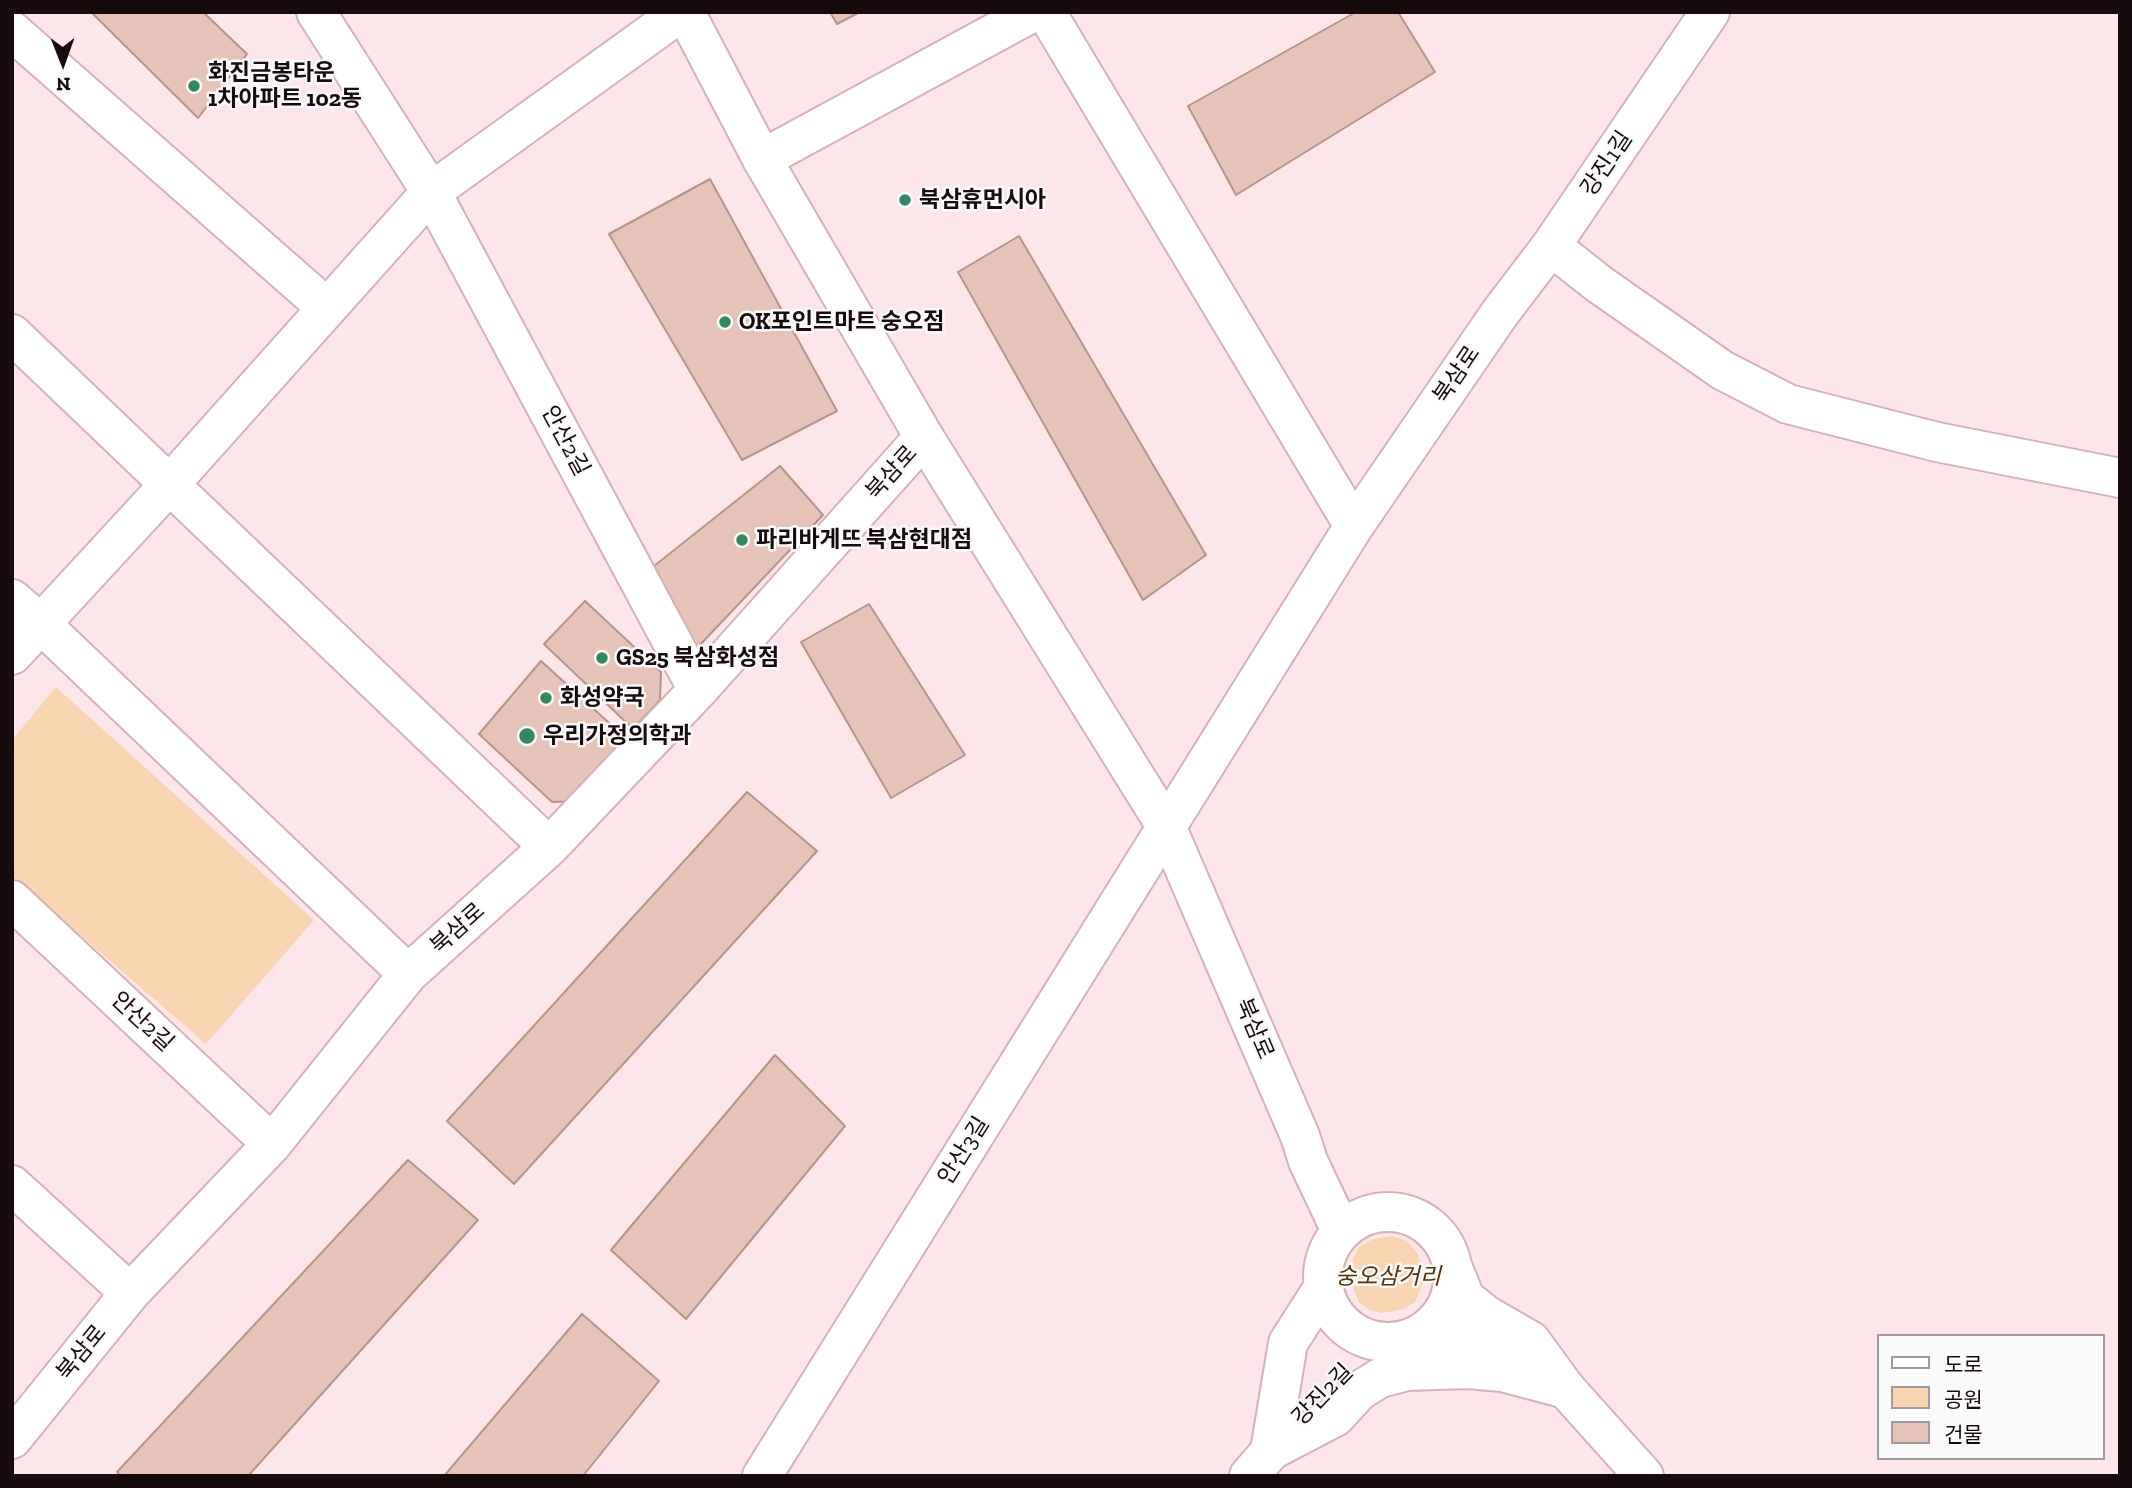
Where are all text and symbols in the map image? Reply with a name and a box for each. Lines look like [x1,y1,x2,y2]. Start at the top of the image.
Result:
north arrow [28,28,98,98]
place label: 화진금봉타운 1차아파트 102동 [208,59,362,113]
text: N [56,73,71,96]
marker: 화진금봉타운 1차아파트 102동 [186,78,202,94]
street label: 강진1길 [1575,126,1639,202]
place label: 북삼휴먼시아 [919,186,1046,214]
marker: 북삼휴먼시아 [897,192,913,208]
place label: OK포인트마트 숭오점 [739,308,944,336]
marker: OK포인트마트 숭오점 [717,314,733,330]
street label: 북삼로 [1428,341,1486,409]
street label: 안산2길 [535,401,595,481]
street label: 북삼로 [861,440,923,506]
place label: 파리바게뜨 북삼현대점 [756,526,972,554]
marker: 파리바게뜨 북삼현대점 [734,532,750,548]
place label: GS25 북삼화성점 [616,644,779,672]
marker: GS25 북삼화성점 [594,650,610,666]
place label: 화성약국 [560,684,645,712]
marker: 화성약국 [538,690,554,706]
place label: 우리가정의학과 [543,722,691,750]
marker: 우리가정의학과 [517,726,537,746]
street label: 북삼로 [425,898,491,960]
street label: 안산2길 [105,986,179,1058]
street label: 북삼로 [1229,994,1279,1064]
street label: 안산3길 [932,1112,996,1190]
park label: 숭오삼거리 [1335,1263,1441,1291]
street label: 북삼로 [51,1320,113,1386]
legend [1876,1334,2104,1460]
text: 도로 [1944,1352,1983,1377]
street label: 강진2길 [1287,1358,1359,1432]
text: 공원 [1944,1387,1983,1412]
text: 건물 [1944,1422,1983,1447]

